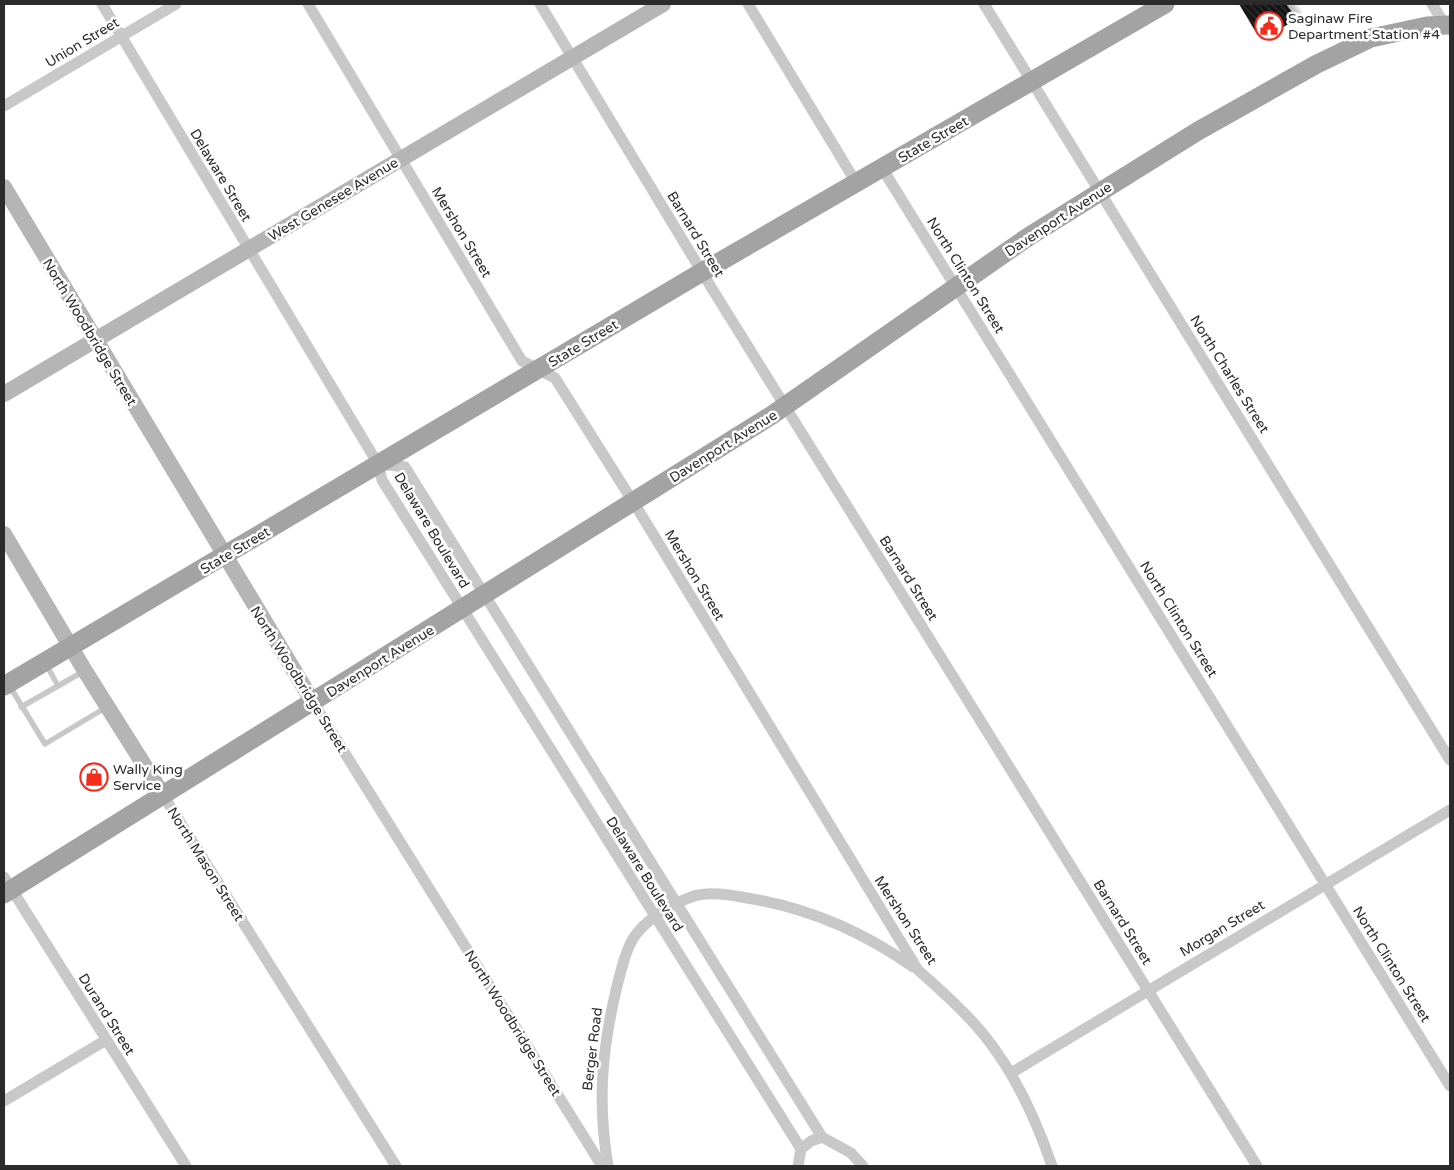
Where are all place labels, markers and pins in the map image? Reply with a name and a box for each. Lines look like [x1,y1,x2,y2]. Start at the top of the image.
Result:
place label: Saginaw Fire Department Station #4 [1288,10,1440,43]
public building icon: Saginaw Fire Department Station #4 [1254,11,1284,41]
place label: Wally King Service [113,761,183,794]
shop icon: Wally King Service [79,762,109,792]

